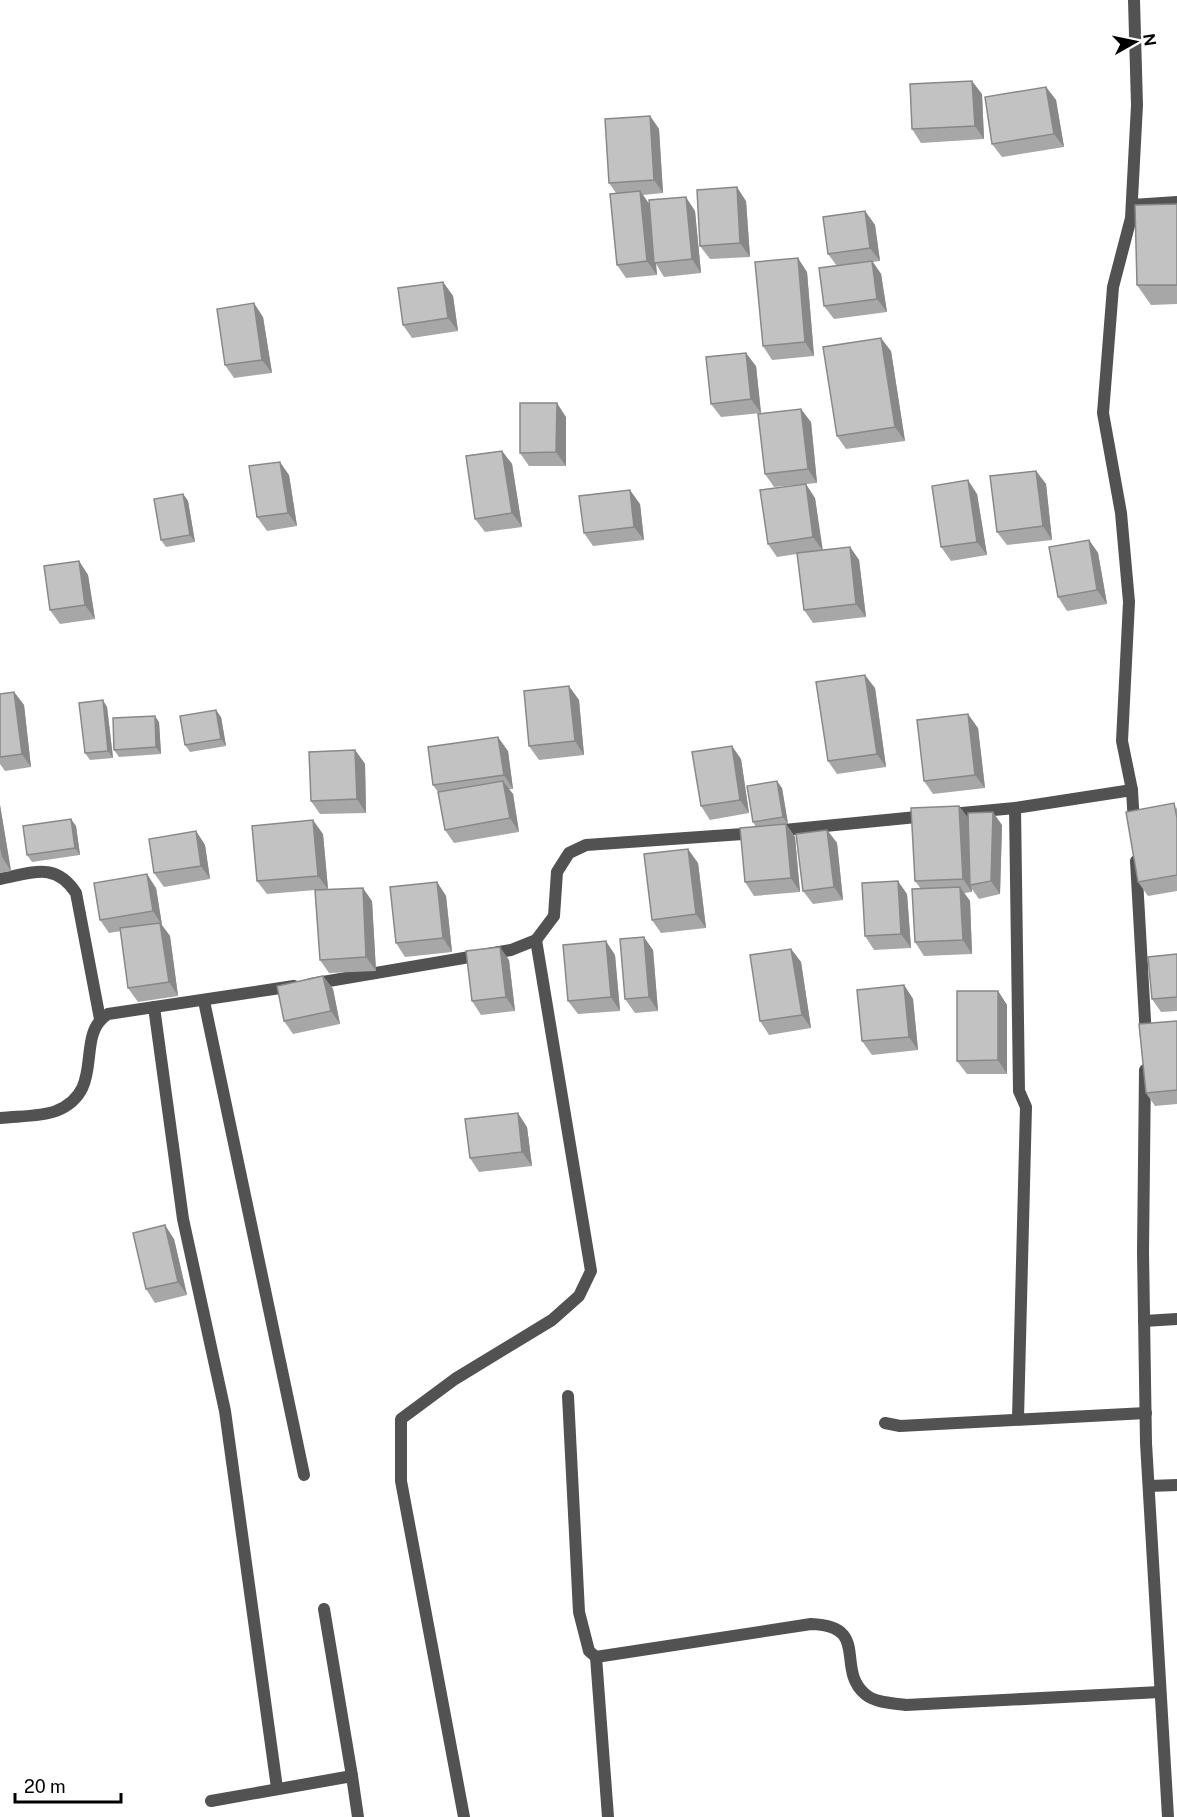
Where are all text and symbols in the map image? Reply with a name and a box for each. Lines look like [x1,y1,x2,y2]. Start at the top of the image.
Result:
north arrow [1105,12,1165,72]
text: N [1139,32,1160,47]
scale bar [15,1766,122,1804]
text: 20 m [24,1776,66,1797]

